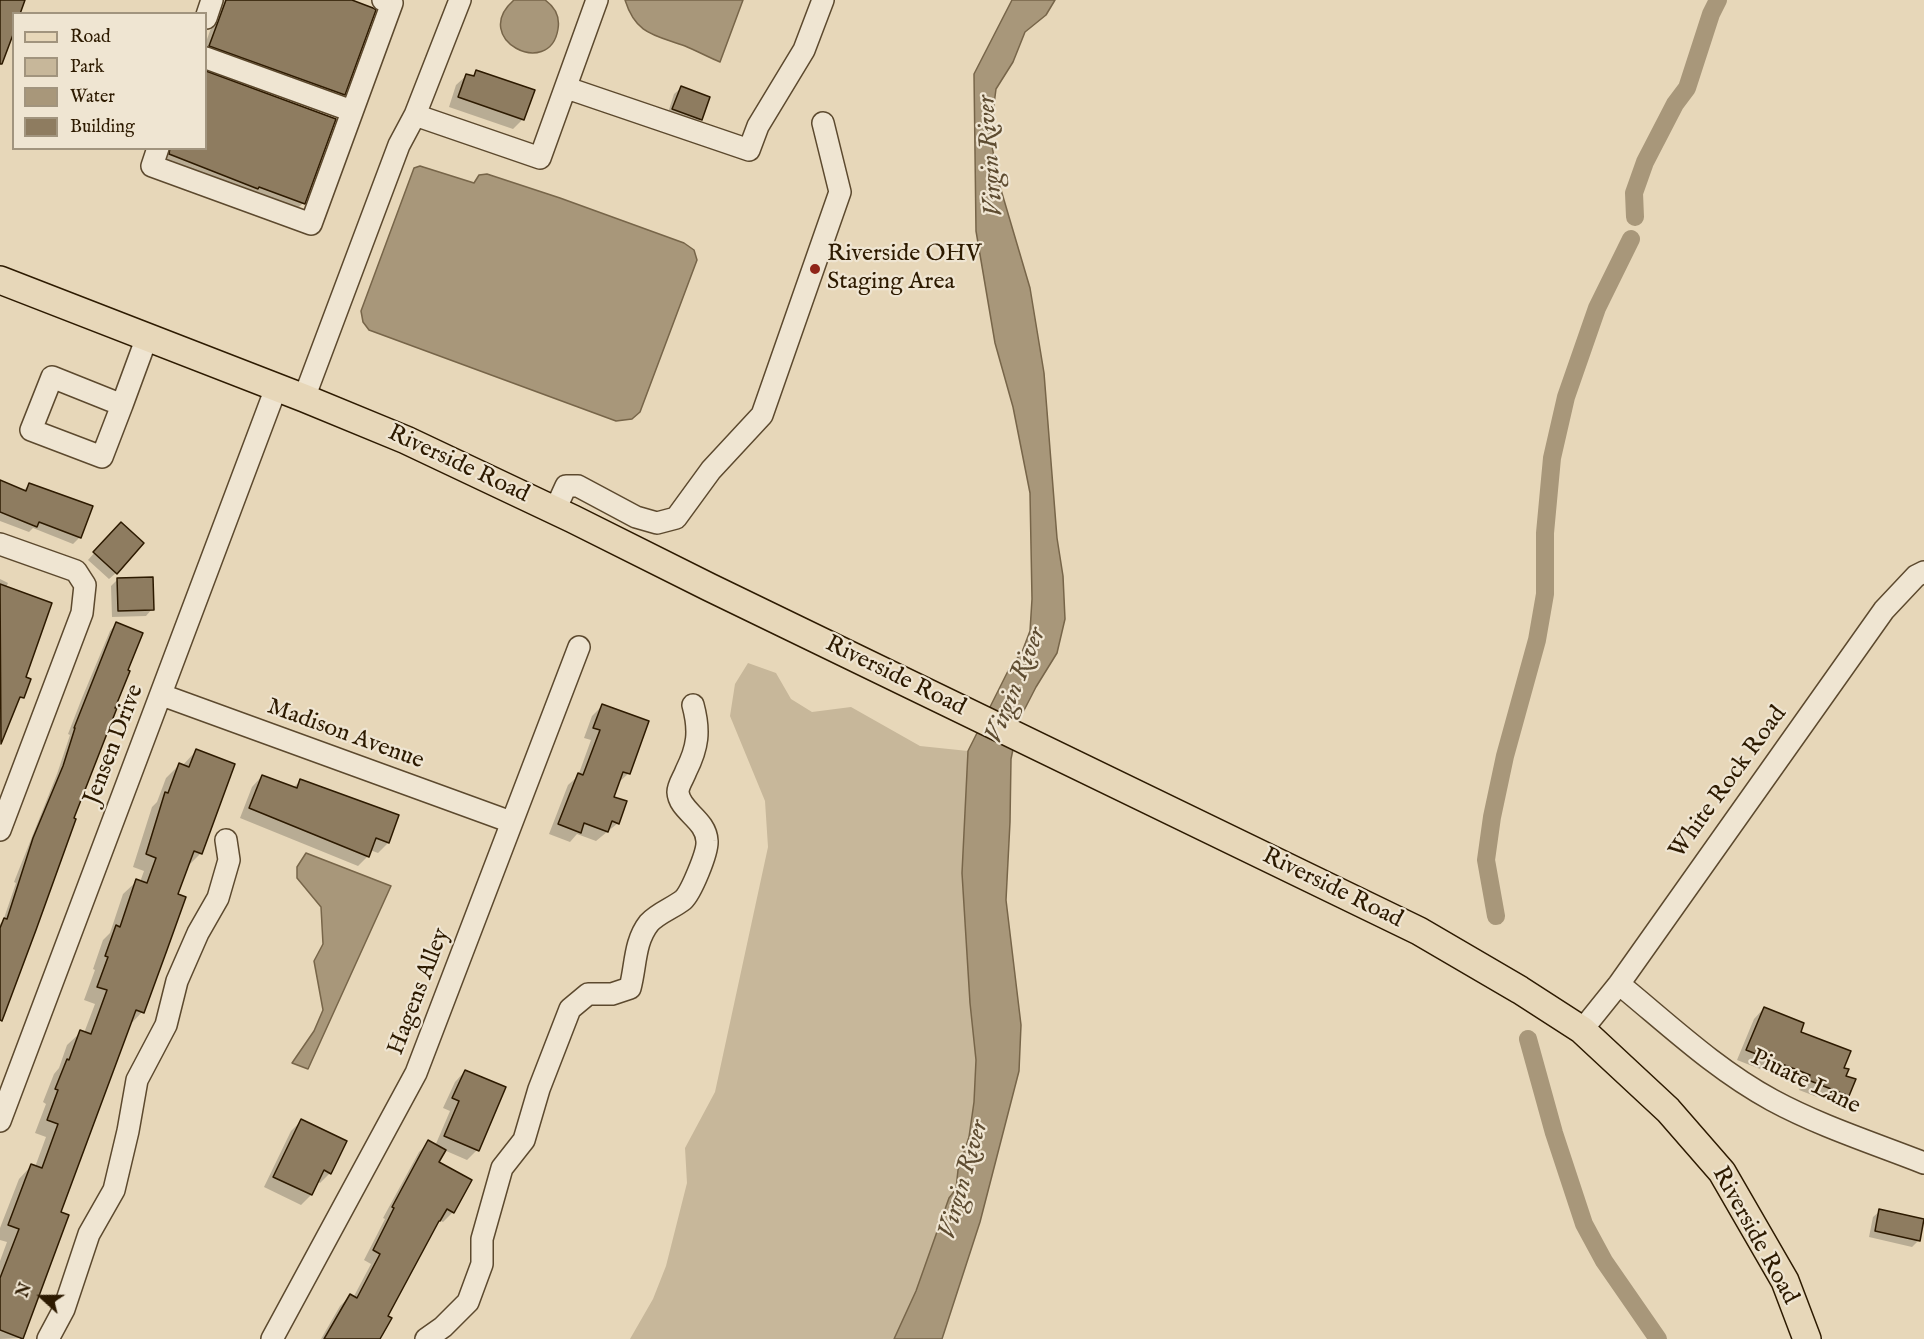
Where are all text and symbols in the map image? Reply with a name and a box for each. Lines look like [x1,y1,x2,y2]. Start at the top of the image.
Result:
legend [12,12,207,150]
text: Road [70,26,111,49]
text: Park [70,56,104,79]
text: Water [70,86,115,109]
water label: Virgin River [972,94,1012,218]
text: Building [70,116,135,139]
place label: Riverside OHV Staging Area [827,241,982,297]
marker: Riverside OHV Staging Area [808,262,822,276]
street label: Riverside Road [383,420,533,510]
water label: Virgin River [980,624,1054,748]
street label: Riverside Road [820,631,970,723]
street label: Jensen Drive [79,681,151,809]
street label: Madison Avenue [263,693,427,777]
street label: White Rock Road [1664,701,1794,865]
street label: Riverside Road [1257,843,1407,935]
street label: Hagens Alley [383,924,457,1060]
street label: Piuate Lane [1745,1044,1865,1122]
water label: Virgin River [933,1117,997,1243]
street label: Riverside Road [1704,1162,1804,1310]
north arrow [12,1267,72,1327]
text: N [13,1281,37,1301]

